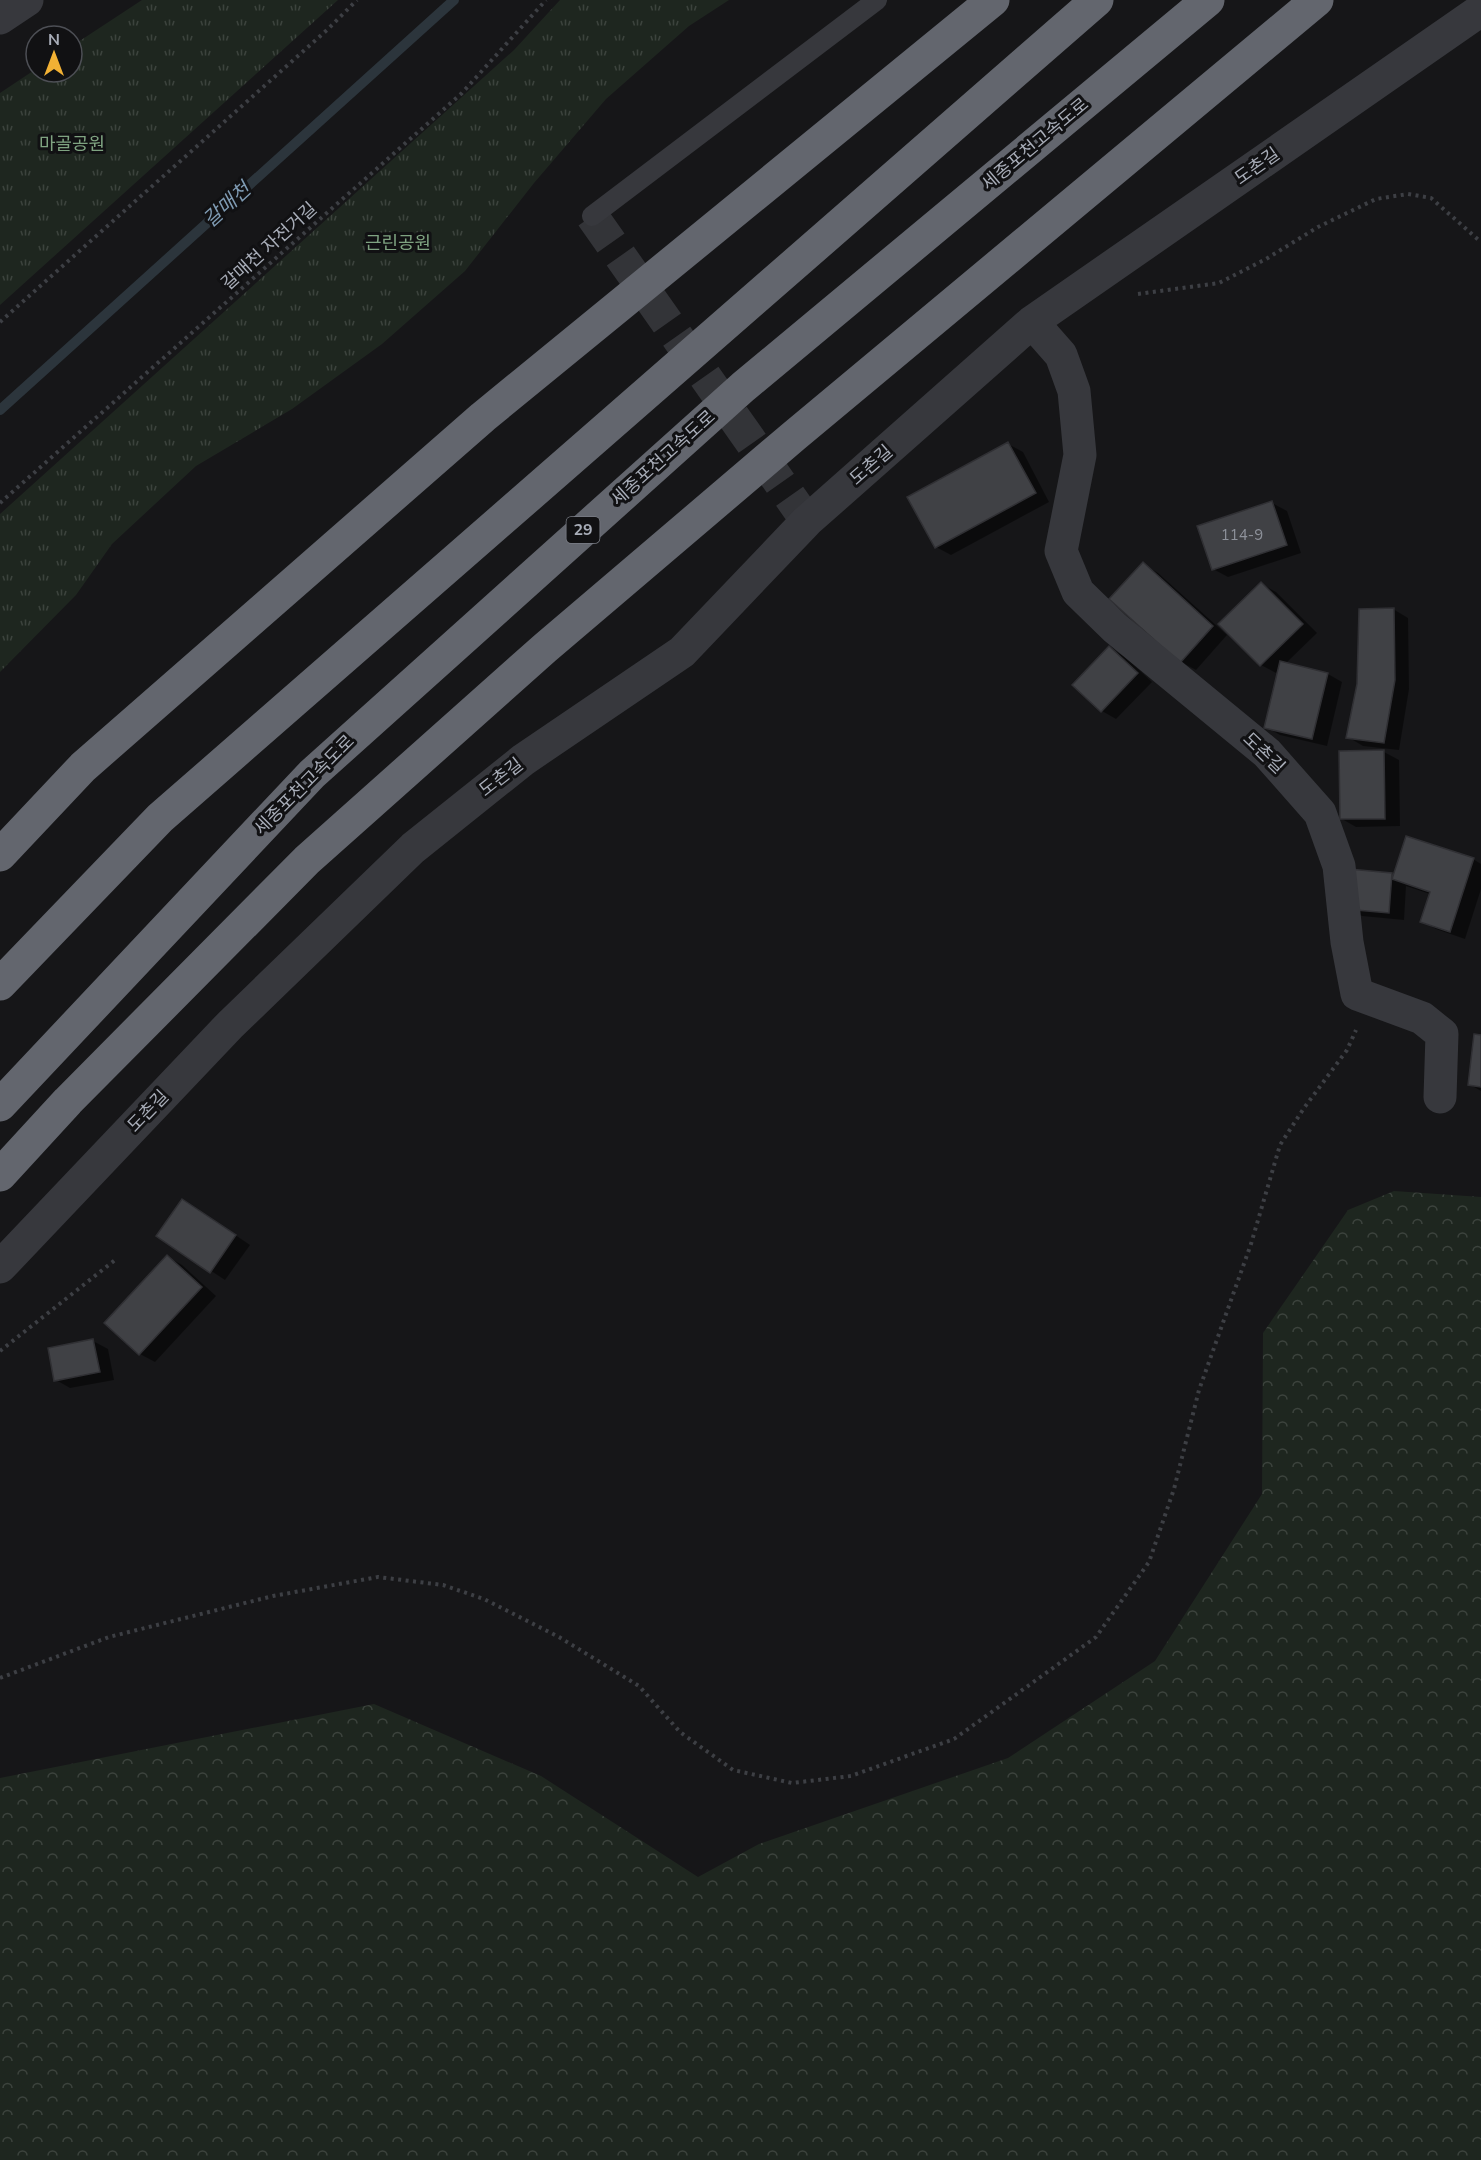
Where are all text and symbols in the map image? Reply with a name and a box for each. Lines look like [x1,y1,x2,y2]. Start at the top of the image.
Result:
north arrow [24,24,84,84]
text: N [48,29,60,51]
street label: 세종포천고속도로 [977,92,1093,196]
park label: 마골공원 [39,132,105,156]
street label: 도촌길 [1230,142,1284,190]
water label: 갈매천 [197,175,258,234]
street label: 갈매천 자전거길 [216,197,322,295]
park label: 근린공원 [365,231,431,255]
street label: 세종포천고속도로 [606,405,720,511]
street label: 도촌길 [844,440,898,490]
road number: 29 [566,517,600,543]
house number: 114-9 [1221,525,1263,545]
street label: 도촌길 [1238,727,1290,779]
street label: 세종포천고속도로 [249,730,359,840]
street label: 도촌길 [474,752,528,802]
street label: 도촌길 [122,1085,174,1137]

